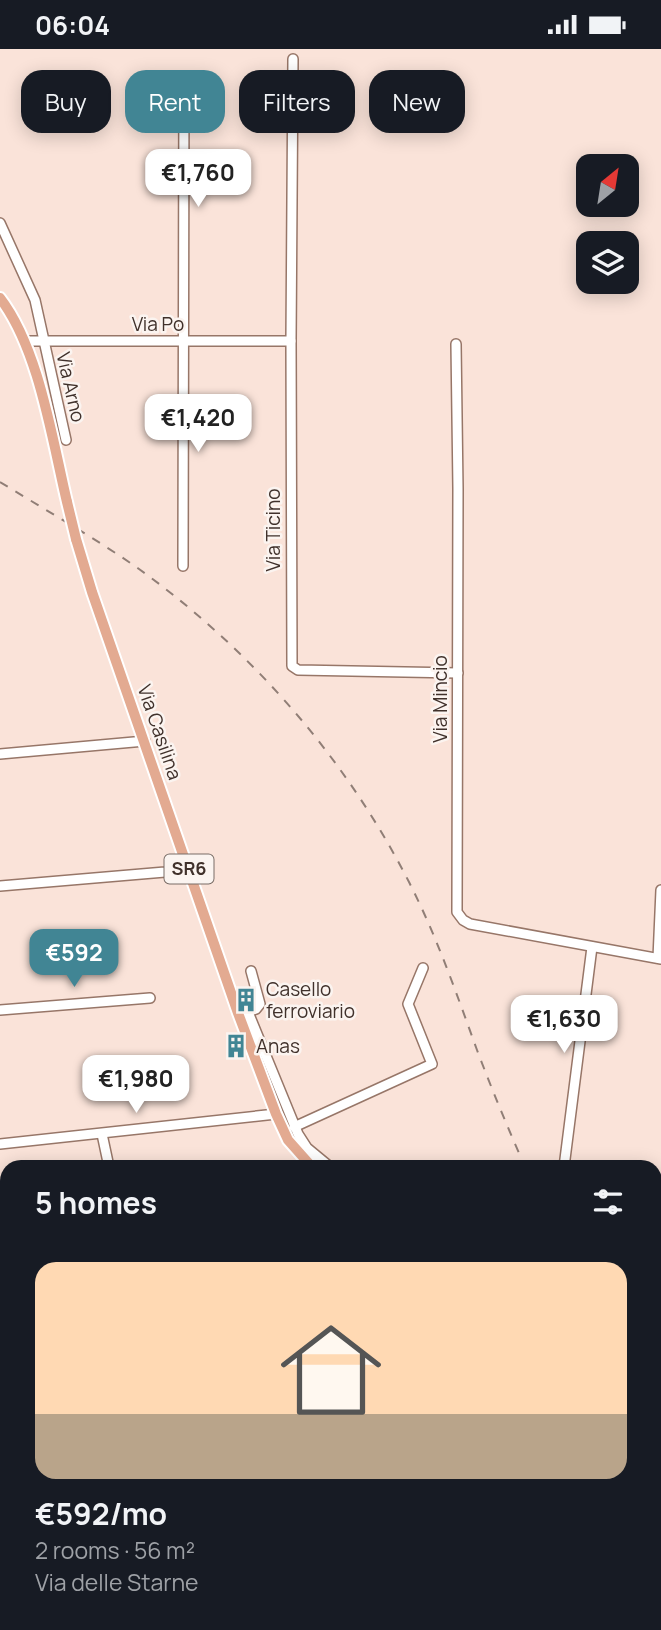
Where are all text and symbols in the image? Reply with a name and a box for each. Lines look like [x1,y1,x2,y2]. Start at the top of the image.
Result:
text: 06:04 [35,7,110,43]
chip: Buy [21,70,111,133]
chip: Rent [125,70,225,133]
chip: Filters [239,70,355,133]
chip: New [369,70,465,133]
pin: €1,760 [141,149,255,209]
north arrow [576,154,639,217]
map controls [576,154,639,294]
text: €1,760 [161,156,235,188]
button: layers [576,231,639,294]
street label: Via Po [132,311,184,337]
street label: Via Arno [50,349,92,425]
pin: €1,420 [141,395,255,454]
text: €1,420 [161,401,235,433]
street label: Via Ticino [260,489,286,571]
street label: Via Mincio [427,655,453,743]
street label: Via Casilina [132,681,188,783]
road number: SR6 [164,855,214,883]
pin: €592 [33,929,115,989]
text: €592 [45,936,103,968]
place label: Casello ferroviario [266,976,355,1024]
building icon: Casello ferroviario [232,986,260,1014]
pin: €1,630 [507,995,621,1055]
text: €1,630 [527,1002,601,1034]
building icon: Anas [222,1032,250,1060]
place label: Anas [256,1033,300,1059]
pin: €1,980 [79,1055,193,1115]
text: €1,980 [98,1062,174,1094]
text: 5 homes [35,1182,157,1223]
icon: filters [589,1183,627,1221]
icon: home [268,1307,394,1433]
text: €592/mo [35,1493,167,1534]
text: 2 rooms · 56 m² [35,1534,195,1566]
text: Via delle Starne [35,1566,199,1598]

